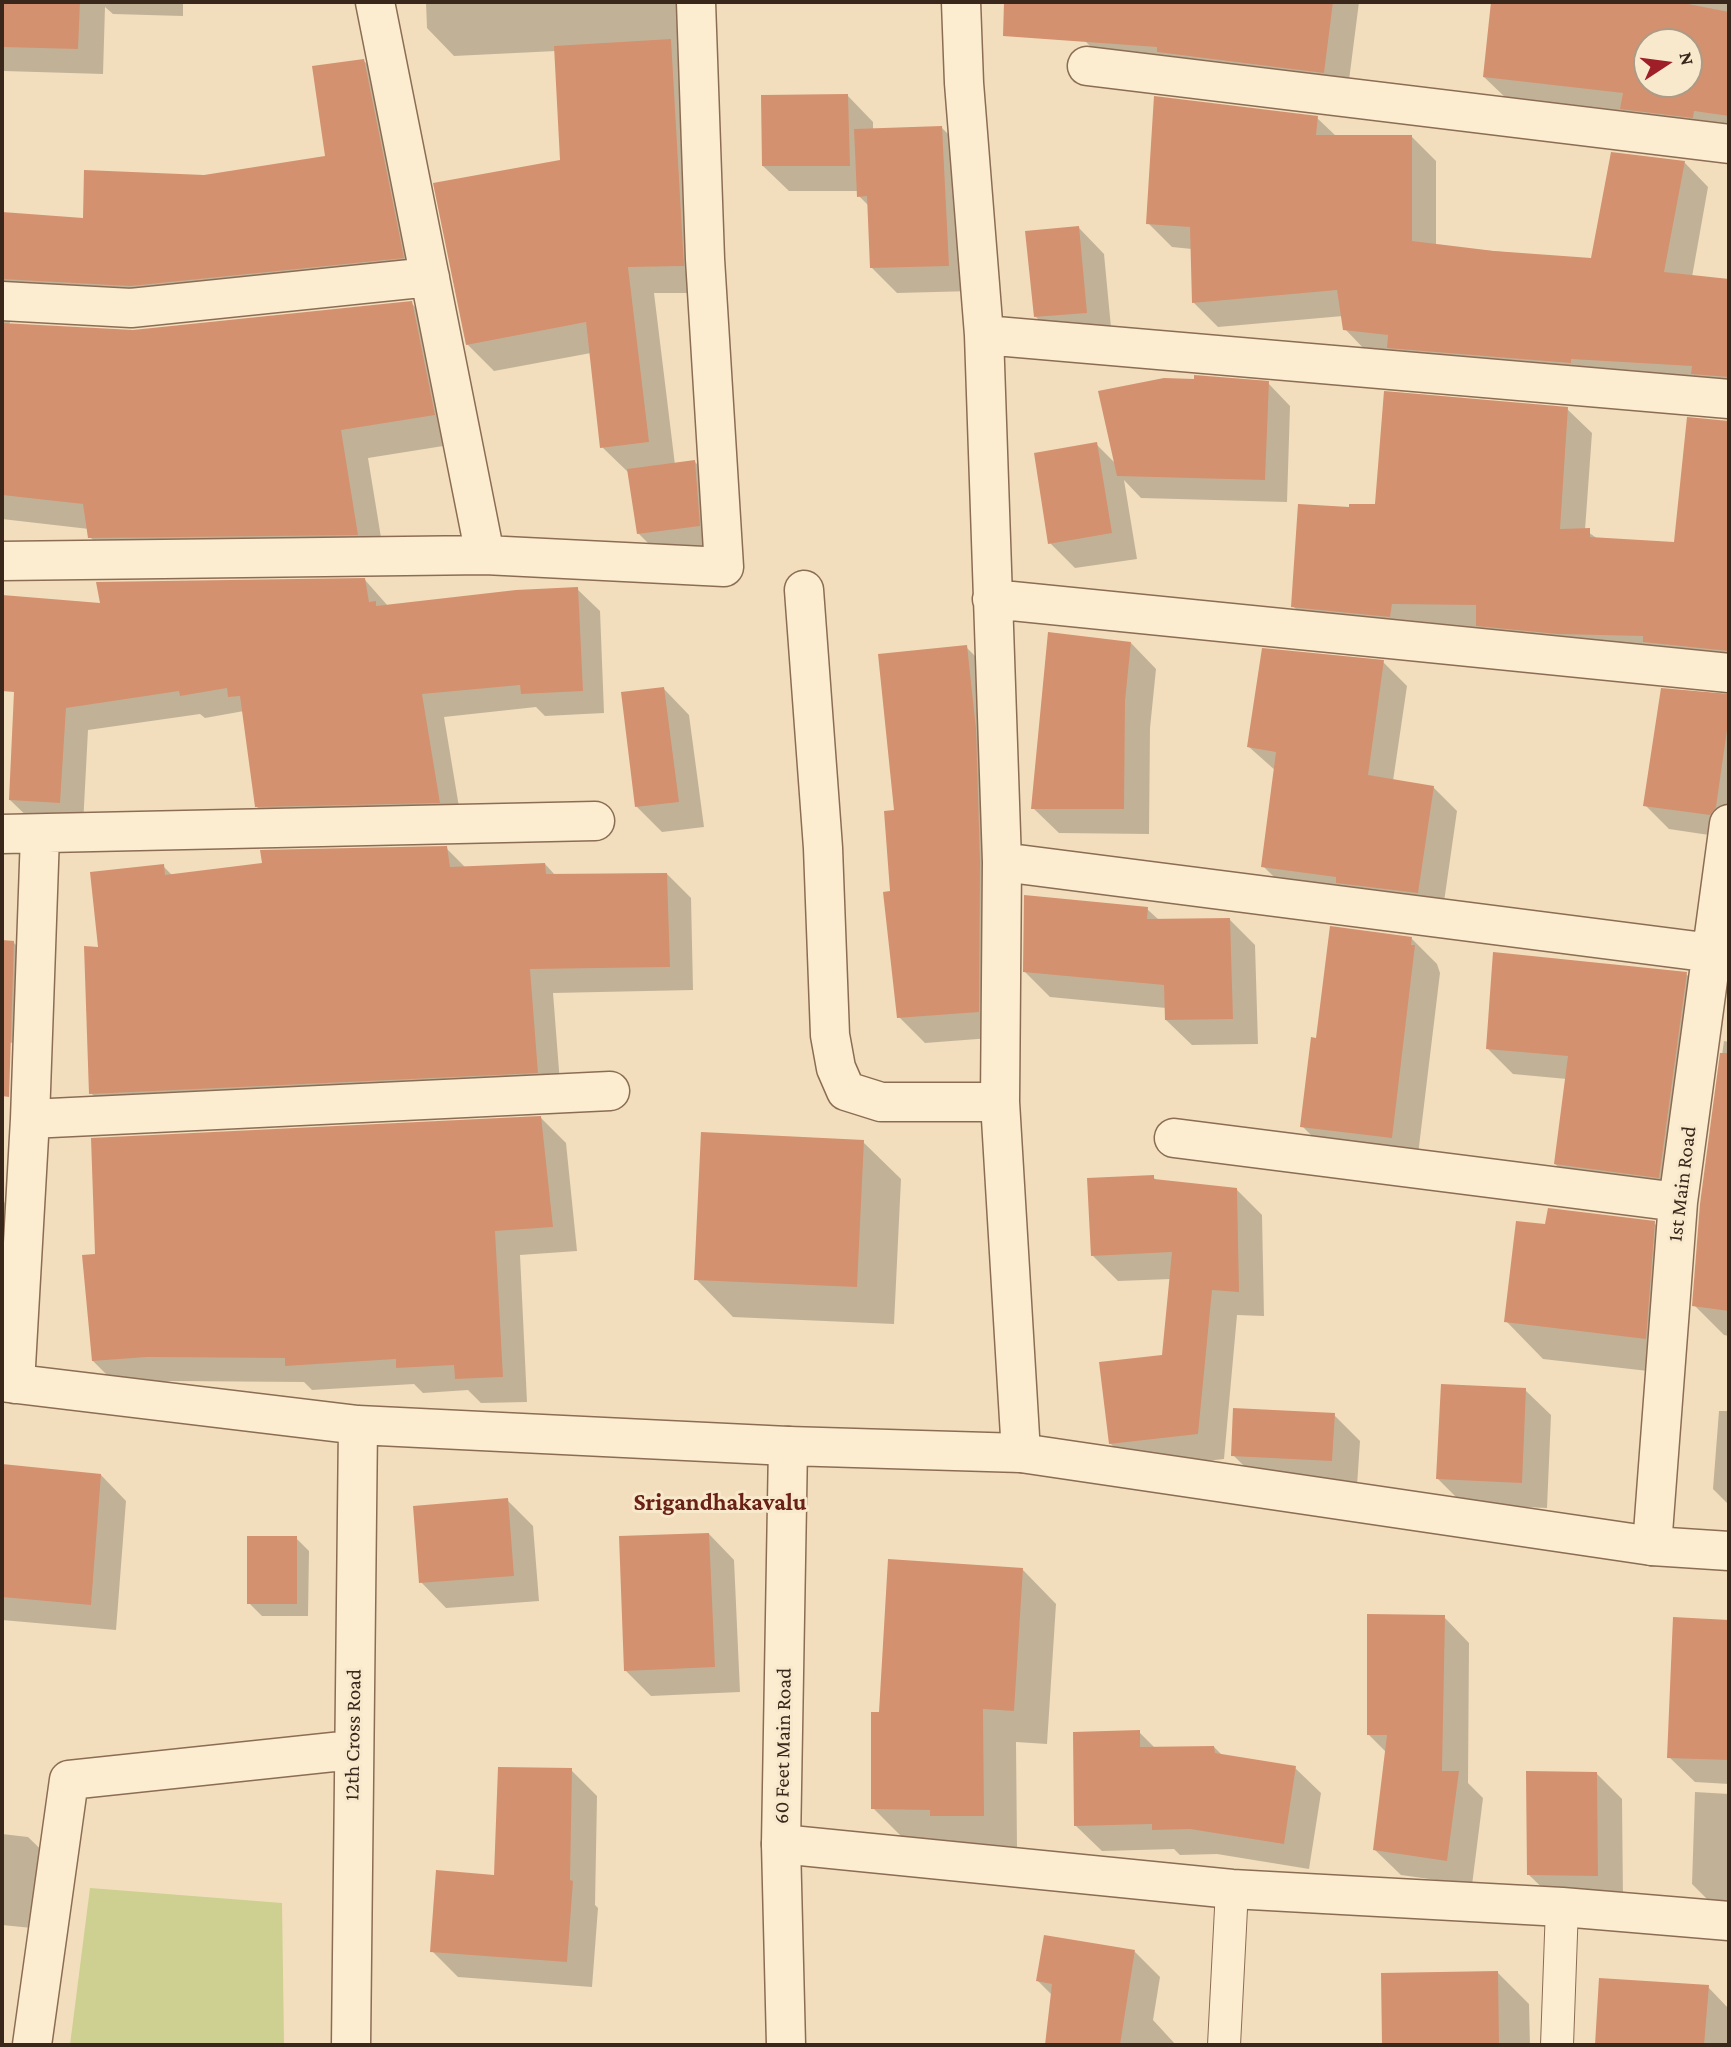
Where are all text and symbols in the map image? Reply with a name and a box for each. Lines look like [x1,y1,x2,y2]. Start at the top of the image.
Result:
north arrow [1633,28,1703,98]
text: N [1675,50,1699,67]
street label: 1st Main Road [1662,1125,1702,1243]
district label: Srigandhakavalu [634,1489,806,1517]
street label: 60 Feet Main Road [769,1668,797,1824]
street label: 12th Cross Road [339,1669,367,1801]

